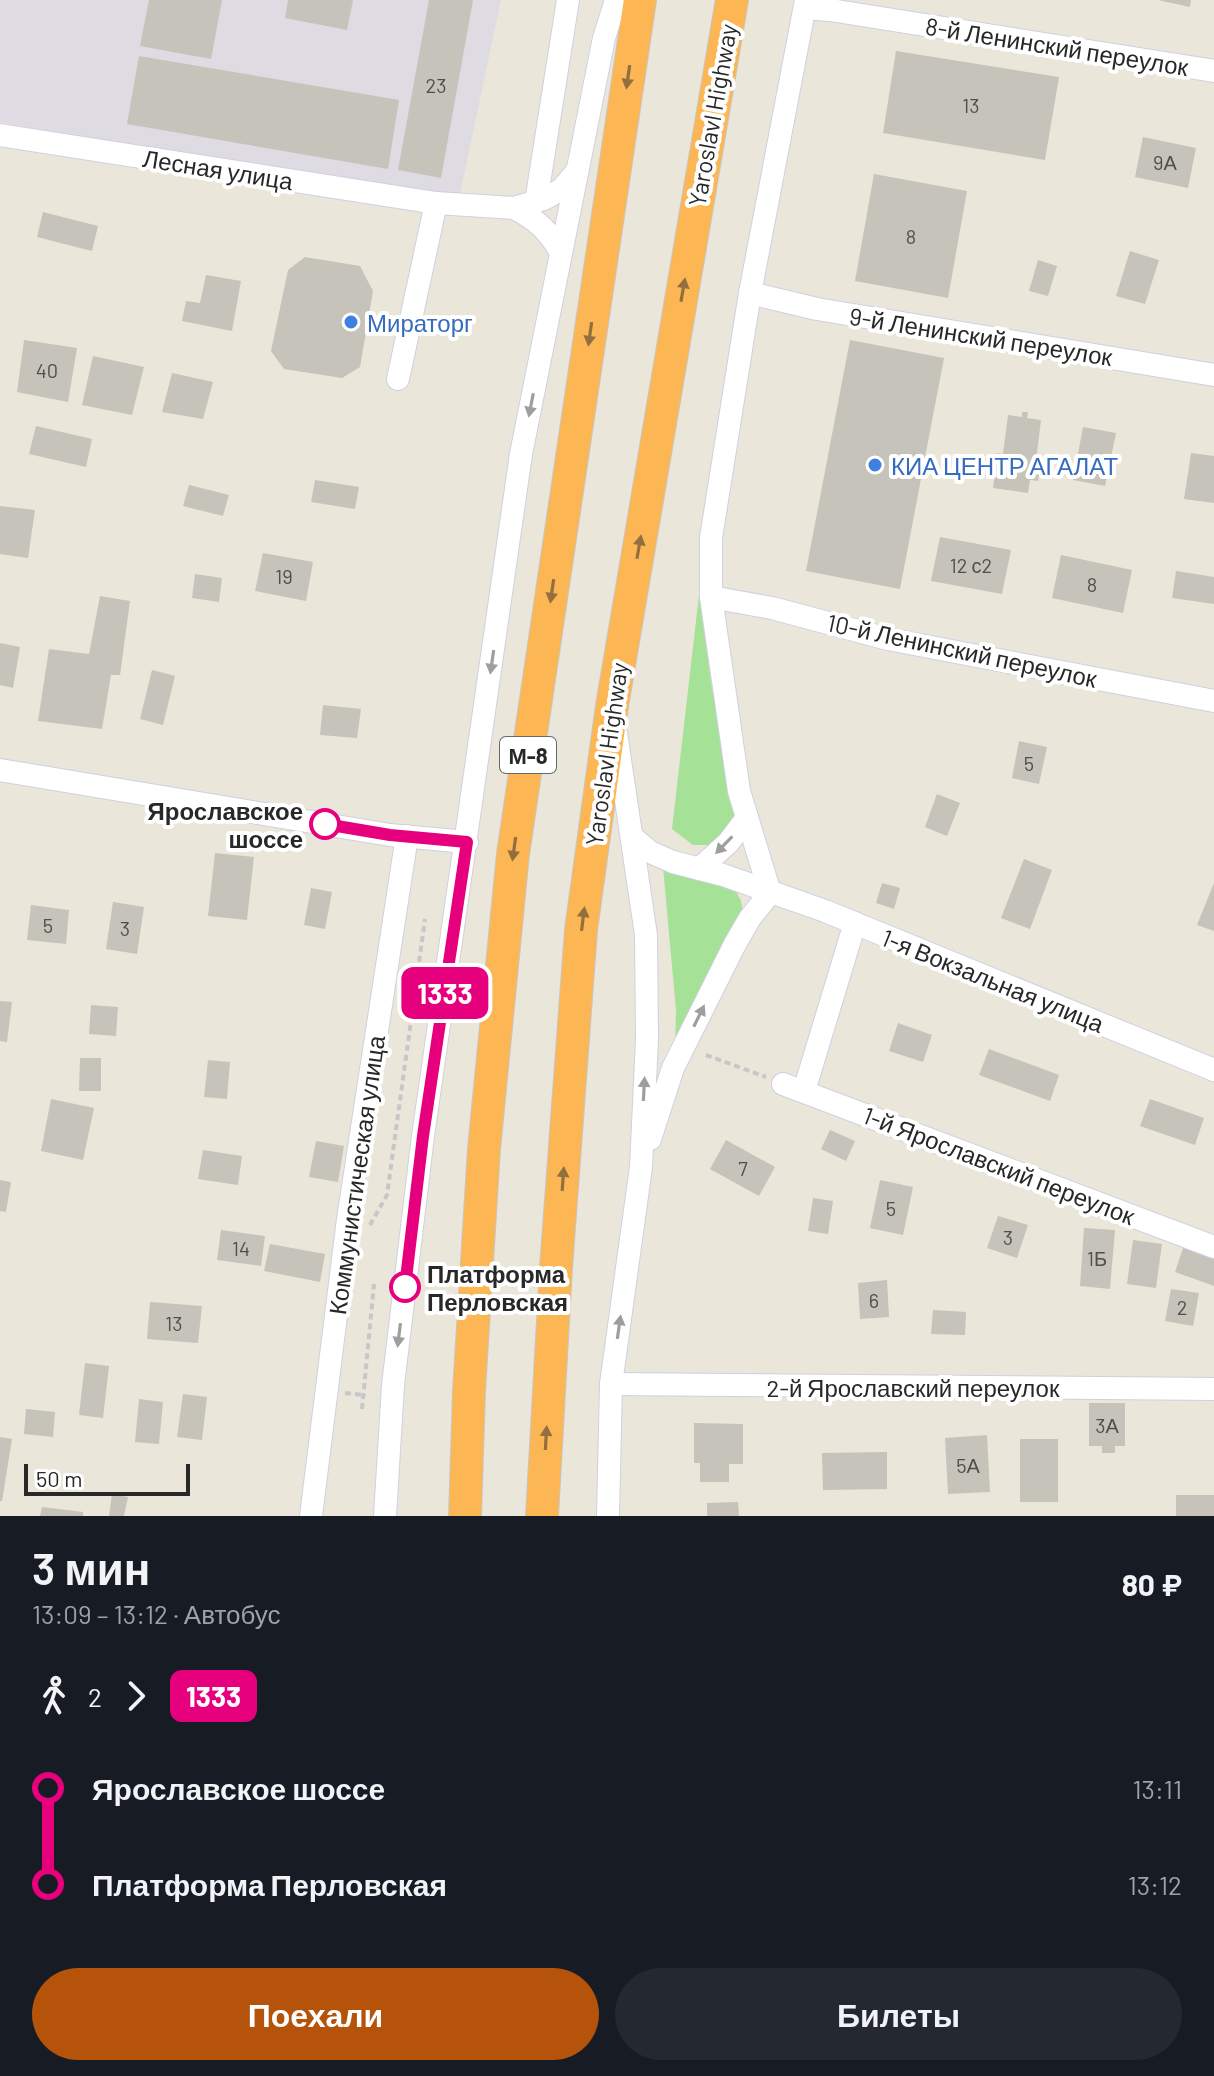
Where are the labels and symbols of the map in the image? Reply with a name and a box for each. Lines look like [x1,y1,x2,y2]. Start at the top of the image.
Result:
street label: 8-й Ленинский переулок [924,11,1191,81]
street label: Yaroslavl Highway [682,21,742,209]
one-way arrow [621,65,634,90]
house number: 23 [426,73,446,97]
house number: 13 [962,93,980,117]
street label: Лесная улица [141,143,296,195]
house number: 9А [1153,150,1178,174]
house number: 8 [906,224,916,248]
one-way arrow [677,278,689,303]
street label: 9-й Ленинский переулок [848,301,1115,371]
place label: Мираторг [367,308,473,337]
marker: Мираторг [342,313,360,331]
one-way arrow [583,322,596,347]
house number: 40 [36,358,58,382]
one-way arrow [524,393,537,418]
place label: КИА ЦЕНТР АГАЛАТ [891,451,1118,480]
marker: КИА ЦЕНТР АГАЛАТ [866,456,884,474]
one-way arrow [634,534,646,559]
house number: 12 с2 [950,553,992,577]
house number: 19 [275,564,293,588]
house number: 8 [1087,572,1097,596]
one-way arrow [545,579,558,604]
street label: 10-й Ленинский переулок [824,607,1100,693]
one-way arrow [485,650,498,675]
street label: Yaroslavl Highway [579,660,633,848]
road number: М-8 [500,737,556,773]
house number: 5 [1024,751,1034,775]
place label: Ярославское шоссе [148,796,303,853]
marker: Ярославское шоссе [310,809,340,839]
one-way arrow [716,835,734,854]
one-way arrow [507,837,520,862]
one-way arrow [576,907,589,932]
house number: 5 [43,913,53,937]
house number: 3 [120,916,130,940]
street label: 1-я Вокзальная улица [878,922,1109,1038]
line badge: 1333 [389,967,501,1019]
one-way arrow [692,1005,706,1028]
street label: Коммунистическая улица [322,1033,390,1316]
one-way arrow [638,1076,651,1101]
street label: 1-й Ярославский переулок [859,1100,1139,1230]
house number: 7 [738,1156,748,1180]
one-way arrow [557,1166,570,1191]
house number: 5 [886,1196,896,1220]
house number: 3 [1003,1225,1013,1249]
house number: 14 [232,1236,250,1260]
house number: 1Б [1087,1246,1107,1270]
place label: Платформа Перловская [427,1259,568,1316]
marker: Платформа Перловская [390,1272,420,1302]
house number: 6 [869,1288,879,1312]
house number: 2 [1177,1295,1187,1319]
house number: 13 [165,1311,183,1335]
one-way arrow [613,1314,626,1339]
one-way arrow [392,1323,405,1348]
street label: 2-й Ярославский переулок [767,1373,1060,1402]
house number: 3А [1095,1413,1119,1437]
one-way arrow [540,1425,553,1450]
house number: 5А [956,1453,980,1477]
scale bar [24,1460,190,1496]

